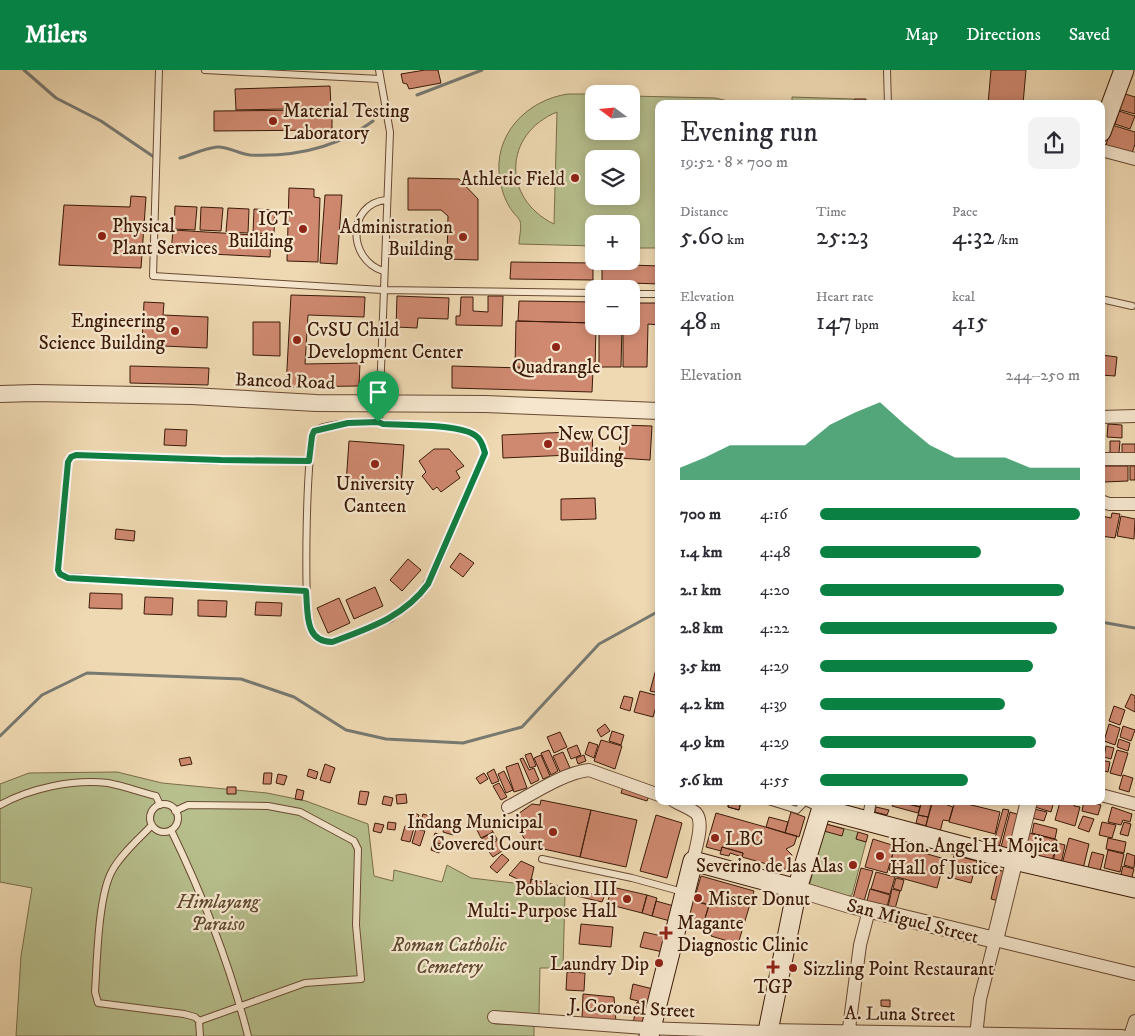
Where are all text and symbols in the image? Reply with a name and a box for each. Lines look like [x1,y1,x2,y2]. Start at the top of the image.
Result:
text: Milers [25,20,87,50]
text: Map [905,24,938,46]
text: Directions [966,24,1041,46]
text: Saved [1069,24,1110,46]
north arrow [585,85,640,140]
map controls [585,85,640,335]
place label: Material Testing Laboratory [283,100,410,145]
marker: Material Testing Laboratory [267,115,279,127]
text: Evening run [680,115,818,150]
button: share [1028,117,1080,169]
button: layers [585,150,640,205]
text: 19:52 · 8 × 700 m [680,152,788,172]
place label: Athletic Field [461,168,566,191]
marker: Athletic Field [569,172,581,184]
text: Distance [680,203,728,221]
text: Time [816,203,846,221]
text: Pace [952,203,978,221]
place label: ICT Building [228,208,294,253]
place label: Physical Plant Services [112,215,218,260]
button: + [585,215,640,270]
place label: Administration Building [340,216,454,261]
text: 5.60 [680,221,724,252]
text: 25:23 [816,221,869,252]
text: 4:32 [952,221,995,252]
marker: ICT Building [297,223,309,235]
marker: Physical Plant Services [96,230,108,242]
marker: Administration Building [457,231,469,243]
text: km [724,231,745,249]
text: /km [995,231,1019,249]
button: − [585,280,640,335]
text: Elevation [680,288,734,306]
text: Heart rate [816,288,873,306]
text: kcal [952,288,975,306]
text: 48 [680,306,707,337]
text: 147 [816,306,852,337]
text: 415 [952,306,988,337]
place label: Engineering Science Building [39,310,166,355]
text: m [707,316,720,334]
text: bpm [852,316,879,334]
place label: CvSU Child Development Center [307,319,463,364]
marker: Engineering Science Building [169,325,181,337]
marker: CvSU Child Development Center [291,334,303,346]
marker: Quadrangle [550,341,562,353]
place label: Quadrangle [512,356,600,379]
text: Elevation [680,365,742,385]
text: 244–250 m [1006,365,1080,385]
street label: Bancod Road [234,368,336,395]
pin [357,371,399,422]
icon: arrive [364,378,392,406]
place label: New CCJ Building [558,423,631,468]
marker: New CCJ Building [542,438,554,450]
marker: University Canteen [369,458,381,470]
place label: University Canteen [336,473,415,518]
text: 700 m [680,504,721,524]
text: 4:16 [760,504,788,524]
text: 1.4 km [680,542,722,562]
text: 4:48 [760,542,791,562]
text: 2.1 km [680,580,721,600]
text: 4:20 [760,580,790,600]
text: 2.8 km [680,618,723,638]
text: 4:22 [760,618,789,638]
text: 3.5 km [680,656,721,676]
text: 4:29 [760,656,789,676]
text: 4.2 km [680,694,725,714]
text: 4:39 [760,694,787,714]
text: 4.9 km [680,732,725,752]
text: 4:29 [760,732,789,752]
text: 5.6 km [680,770,723,790]
text: 4:55 [760,770,789,790]
place label: Indang Municipal Covered Court [407,811,543,856]
marker: Indang Municipal Covered Court [547,826,559,838]
place label: LBC [725,828,763,851]
marker: LBC [709,832,721,844]
place label: Hon. Angel H. Mojica Hall of Justice [890,835,1059,880]
marker: Hon. Angel H. Mojica Hall of Justice [874,850,886,862]
place label: Severino de las Alas [696,855,843,878]
marker: Severino de las Alas [847,859,859,871]
place label: Poblacion III Multi-Purpose Hall [467,878,617,923]
place label: Mister Donut [708,888,810,911]
park label: Himlayang Paraiso [176,891,261,936]
marker: Mister Donut [692,892,704,904]
marker: Poblacion III Multi-Purpose Hall [621,893,633,905]
street label: San Miguel Street [844,894,981,949]
place label: Magante Diagnostic Clinic [677,912,808,957]
marker: Magante Diagnostic Clinic [659,926,673,940]
park label: Roman Catholic Cemetery [391,934,507,979]
place label: Laundry Dip [550,953,649,976]
marker: Laundry Dip [653,957,665,969]
place label: Sizzling Point Restaurant [803,958,994,981]
marker: TGP [767,961,779,973]
marker: Sizzling Point Restaurant [787,962,799,974]
place label: TGP [754,976,792,999]
street label: J. Coronel Street [566,994,696,1023]
street label: A. Luna Street [844,1002,956,1027]

